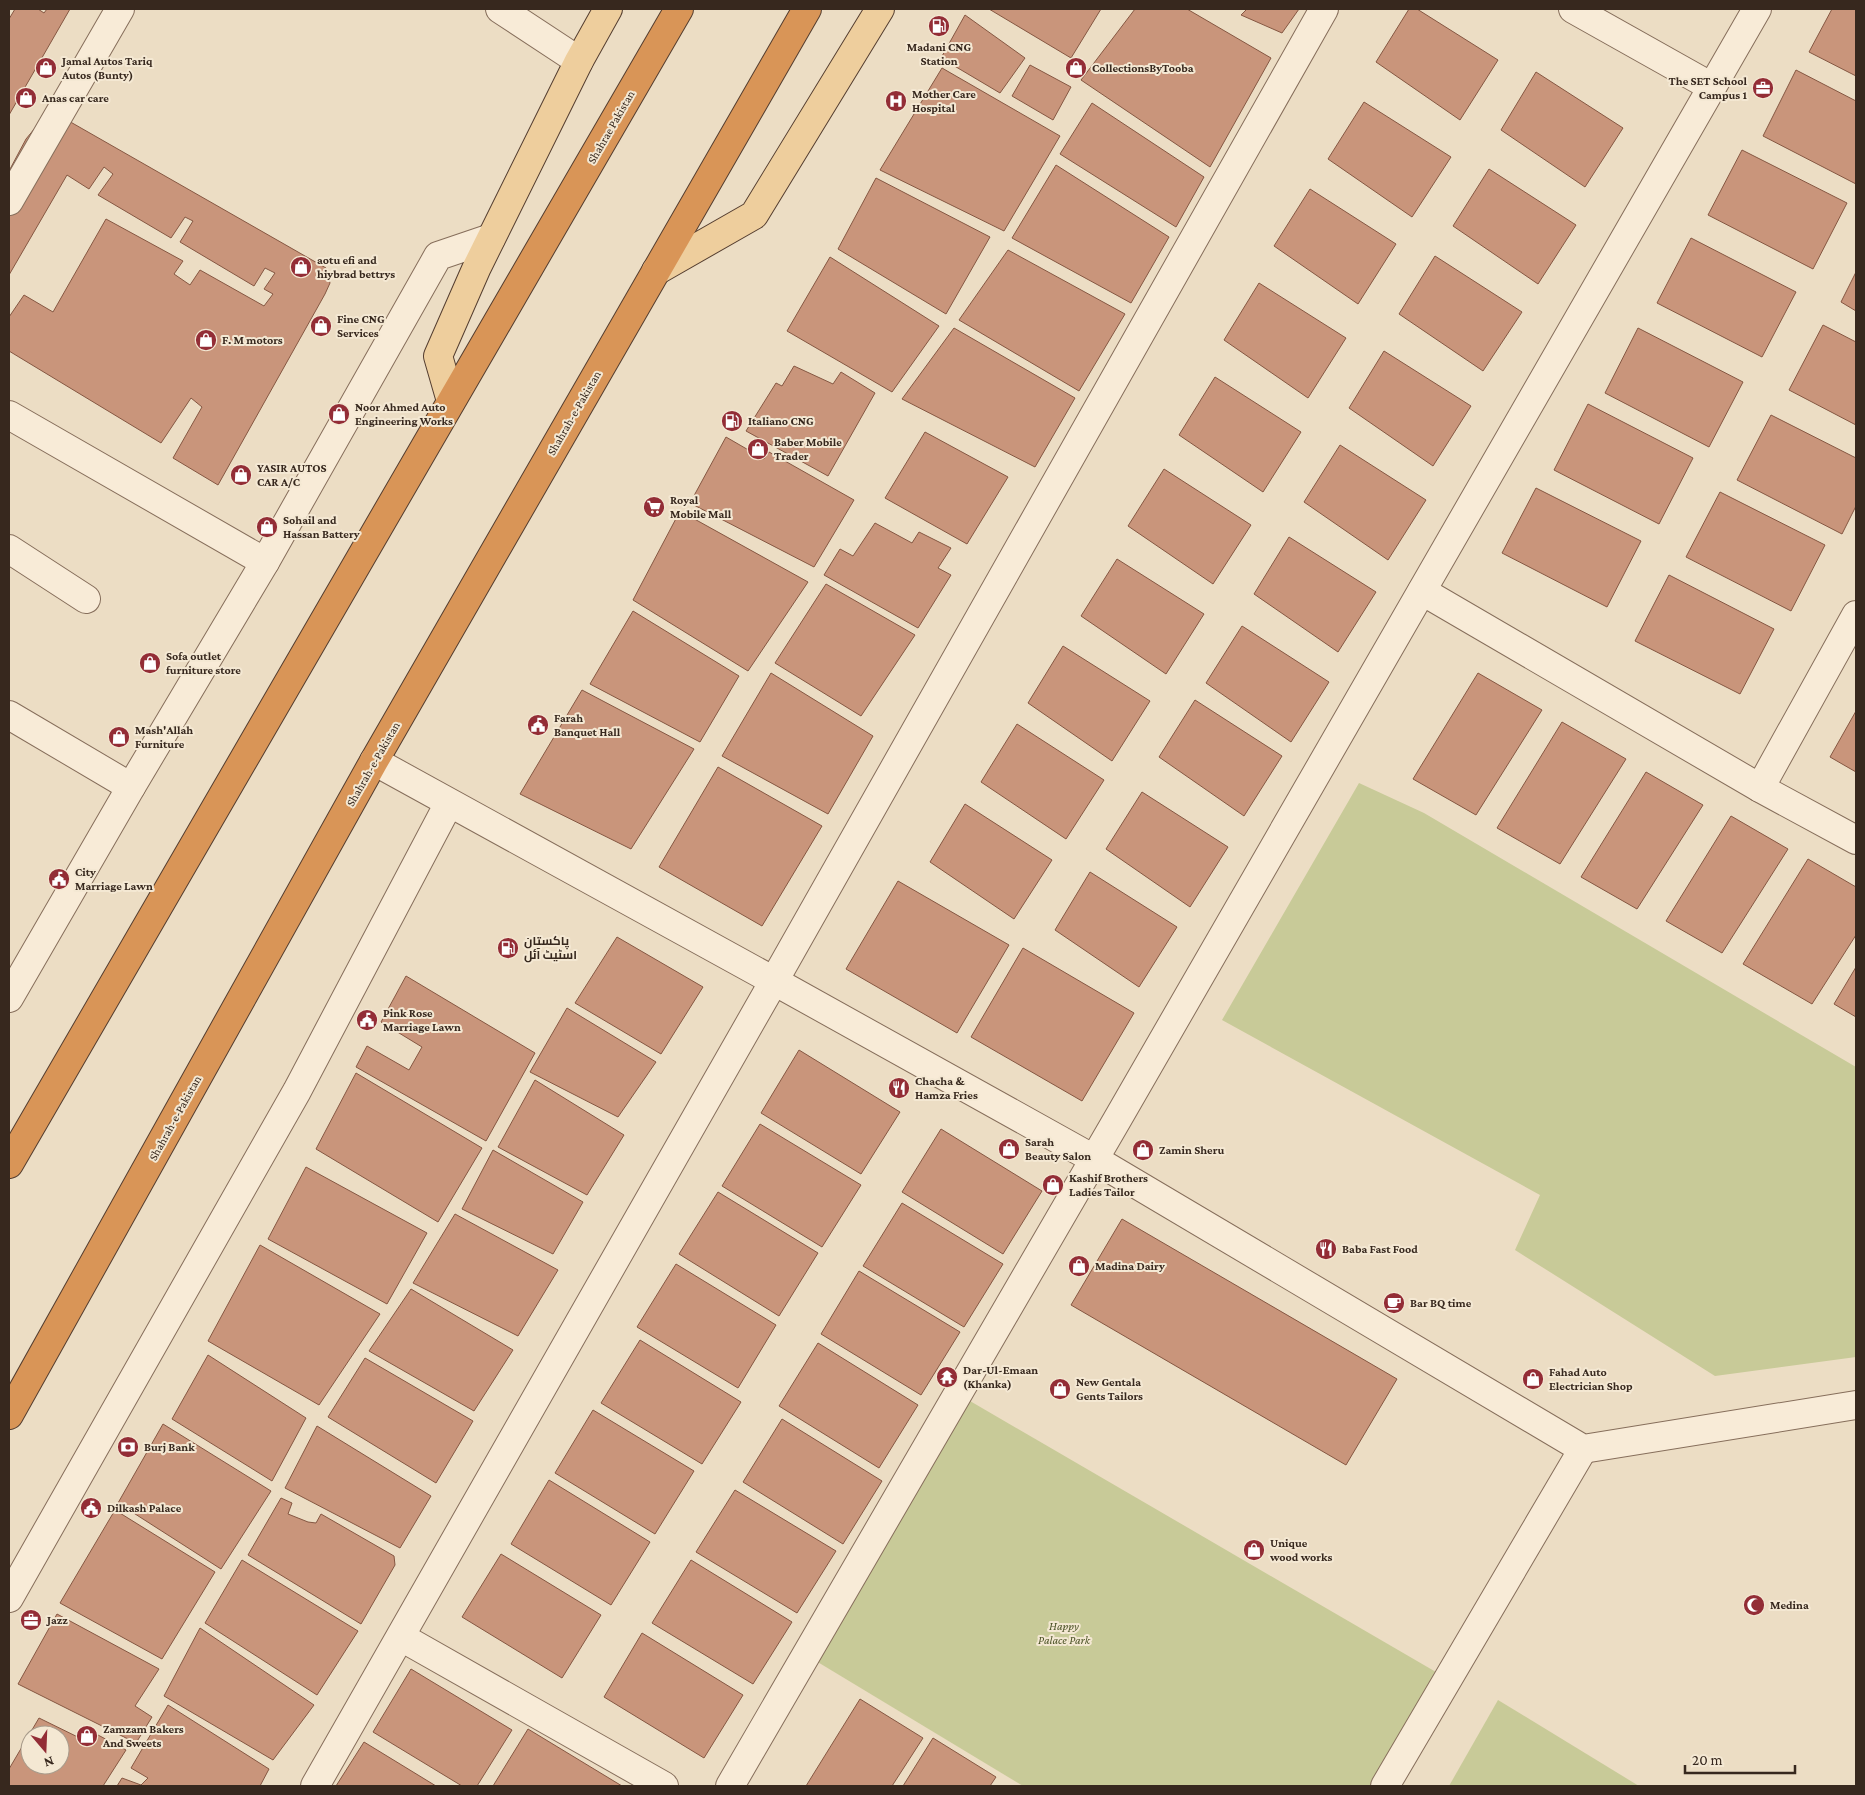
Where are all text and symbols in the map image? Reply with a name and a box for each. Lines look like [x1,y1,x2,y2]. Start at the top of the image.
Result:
fuel station icon: Madani CNG Station [927,14,951,38]
place label: Madani CNG Station [907,40,972,68]
place label: Jamal Autos Tariq Autos (Bunty) [60,54,153,82]
shop icon: Jamal Autos Tariq Autos (Bunty) [34,56,58,80]
shop icon: CollectionsByTooba [1064,56,1088,80]
place label: CollectionsByTooba [1092,61,1194,75]
place label: The SET School Campus 1 [1669,74,1748,102]
office icon: The SET School Campus 1 [1751,76,1775,100]
shop icon: Anas car care [14,86,38,110]
street label: Shahrae Pakistan [584,87,638,166]
place label: Mother Care Hospital [912,87,976,115]
hospital icon: Mother Care Hospital [884,89,908,113]
place label: Anas car care [41,91,109,105]
place label: aotu efi and hiybrad bettrys [317,253,395,281]
shop icon: aotu efi and hiybrad bettrys [289,255,313,279]
place label: Fine CNG Services [337,312,385,340]
shop icon: Fine CNG Services [309,314,333,338]
shop icon: F. M motors [194,328,218,352]
place label: F. M motors [222,333,283,347]
street label: Shahrah-e-Pakistan [544,368,604,458]
place label: Noor Ahmed Auto Engineering Works [355,400,453,428]
shop icon: Noor Ahmed Auto Engineering Works [327,402,351,426]
fuel station icon: Italiano CNG [720,409,744,433]
place label: Italiano CNG [748,414,814,428]
place label: Baber Mobile Trader [774,435,842,463]
shop icon: Baber Mobile Trader [746,437,770,461]
place label: YASIR AUTOS CAR A/C [257,461,326,489]
shop icon: YASIR AUTOS CAR A/C [229,463,253,487]
place label: Royal Mobile Mall [670,493,732,521]
supermarket icon: Royal Mobile Mall [642,495,666,519]
place label: Sohail and Hassan Battery [283,513,360,541]
shop icon: Sohail and Hassan Battery [255,515,279,539]
place label: Sofa outlet furniture store [166,649,241,677]
shop icon: Sofa outlet furniture store [138,651,162,675]
place label: Farah Banquet Hall [554,711,621,739]
public building icon: Farah Banquet Hall [526,713,550,737]
street label: Shahrah-e-Pakistan [343,719,403,809]
place label: Mash'Allah Furniture [135,723,193,751]
shop icon: Mash'Allah Furniture [107,725,131,749]
place label: City Marriage Lawn [75,865,153,893]
public building icon: City Marriage Lawn [47,867,71,891]
place label: پاکستان اسٹیٹ آئل [524,934,577,963]
fuel station icon: پاکستان اسٹیٹ آئل [496,936,520,960]
place label: Pink Rose Marriage Lawn [383,1006,461,1034]
public building icon: Pink Rose Marriage Lawn [355,1008,379,1032]
street label: Shahrah-e-Pakistan [146,1072,204,1163]
place label: Chacha & Hamza Fries [915,1074,978,1102]
restaurant icon: Chacha & Hamza Fries [887,1076,911,1100]
place label: Sarah Beauty Salon [1025,1135,1091,1163]
shop icon: Sarah Beauty Salon [997,1137,1021,1161]
shop icon: Zamin Sheru [1131,1138,1155,1162]
place label: Zamin Sheru [1159,1143,1224,1157]
place label: Kashif Brothers Ladies Tailor [1069,1171,1148,1199]
shop icon: Kashif Brothers Ladies Tailor [1041,1173,1065,1197]
restaurant icon: Baba Fast Food [1314,1237,1338,1261]
place label: Baba Fast Food [1342,1242,1418,1256]
shop icon: Madina Dairy [1067,1254,1091,1278]
place label: Madina Dairy [1095,1259,1165,1273]
cafe icon: Bar BQ time [1382,1291,1406,1315]
place label: Bar BQ time [1410,1296,1472,1310]
place label: Dar-Ul-Emaan (Khanka) [963,1363,1038,1391]
temple icon: Dar-Ul-Emaan (Khanka) [935,1365,959,1389]
place label: Fahad Auto Electrician Shop [1549,1365,1633,1393]
shop icon: Fahad Auto Electrician Shop [1521,1367,1545,1391]
place label: New Gentala Gents Tailors [1076,1375,1143,1403]
shop icon: New Gentala Gents Tailors [1048,1377,1072,1401]
bank icon: Burj Bank [116,1435,140,1459]
place label: Burj Bank [144,1440,195,1454]
public building icon: Dilkash Palace [79,1496,103,1520]
place label: Dilkash Palace [107,1501,182,1515]
place label: Unique wood works [1269,1536,1332,1564]
shop icon: Unique wood works [1242,1538,1266,1562]
mosque icon: Medina [1742,1593,1766,1617]
place label: Medina [1770,1598,1809,1612]
office icon: Jazz [19,1608,43,1632]
place label: Jazz [45,1613,68,1627]
park label: Happy Palace Park [1038,1619,1091,1647]
place label: Zamzam Bakers And Sweets [102,1722,184,1750]
shop icon: Zamzam Bakers And Sweets [75,1724,99,1748]
north arrow [20,1725,70,1775]
scale bar [1685,1742,1795,1774]
text: 20 m [1692,1752,1723,1768]
text: N [42,1753,56,1772]

